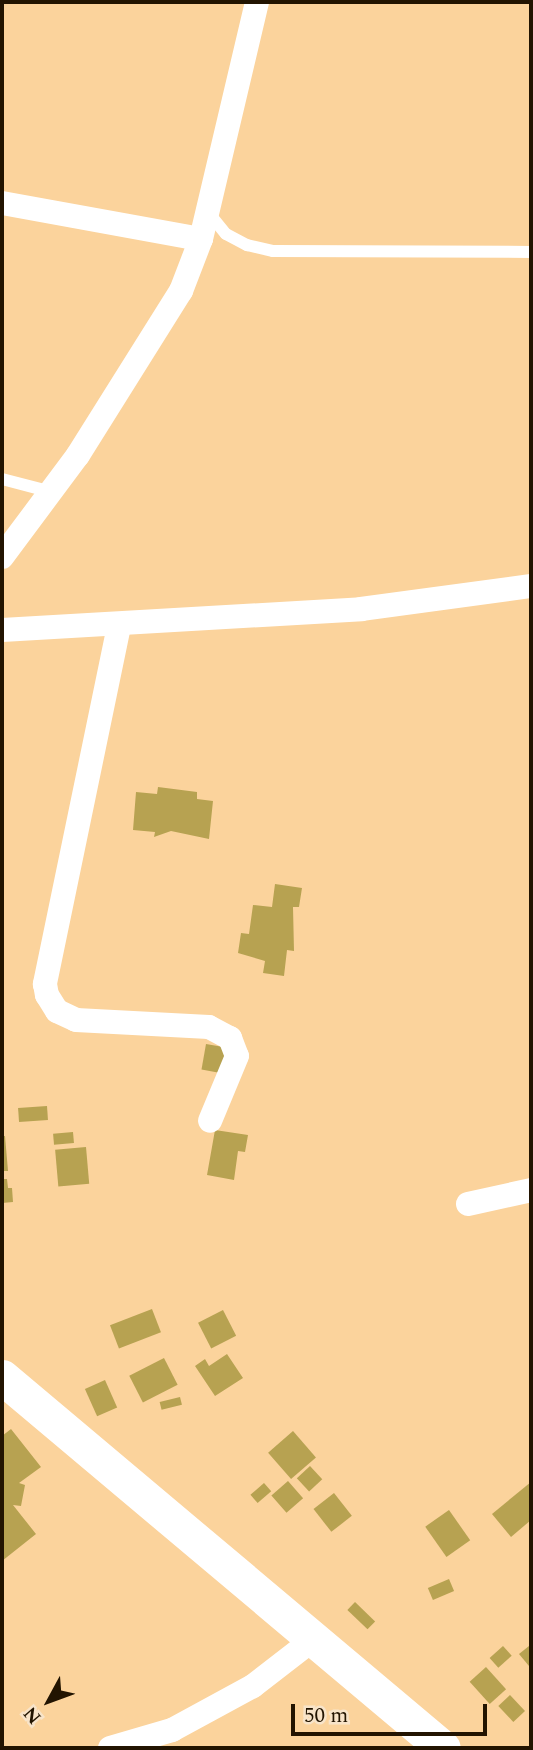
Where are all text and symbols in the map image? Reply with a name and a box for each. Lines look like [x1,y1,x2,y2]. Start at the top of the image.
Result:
north arrow [14,1666,84,1736]
scale bar [295,1690,491,1734]
text: N [17,1700,49,1730]
text: 50 m [304,1700,348,1732]

